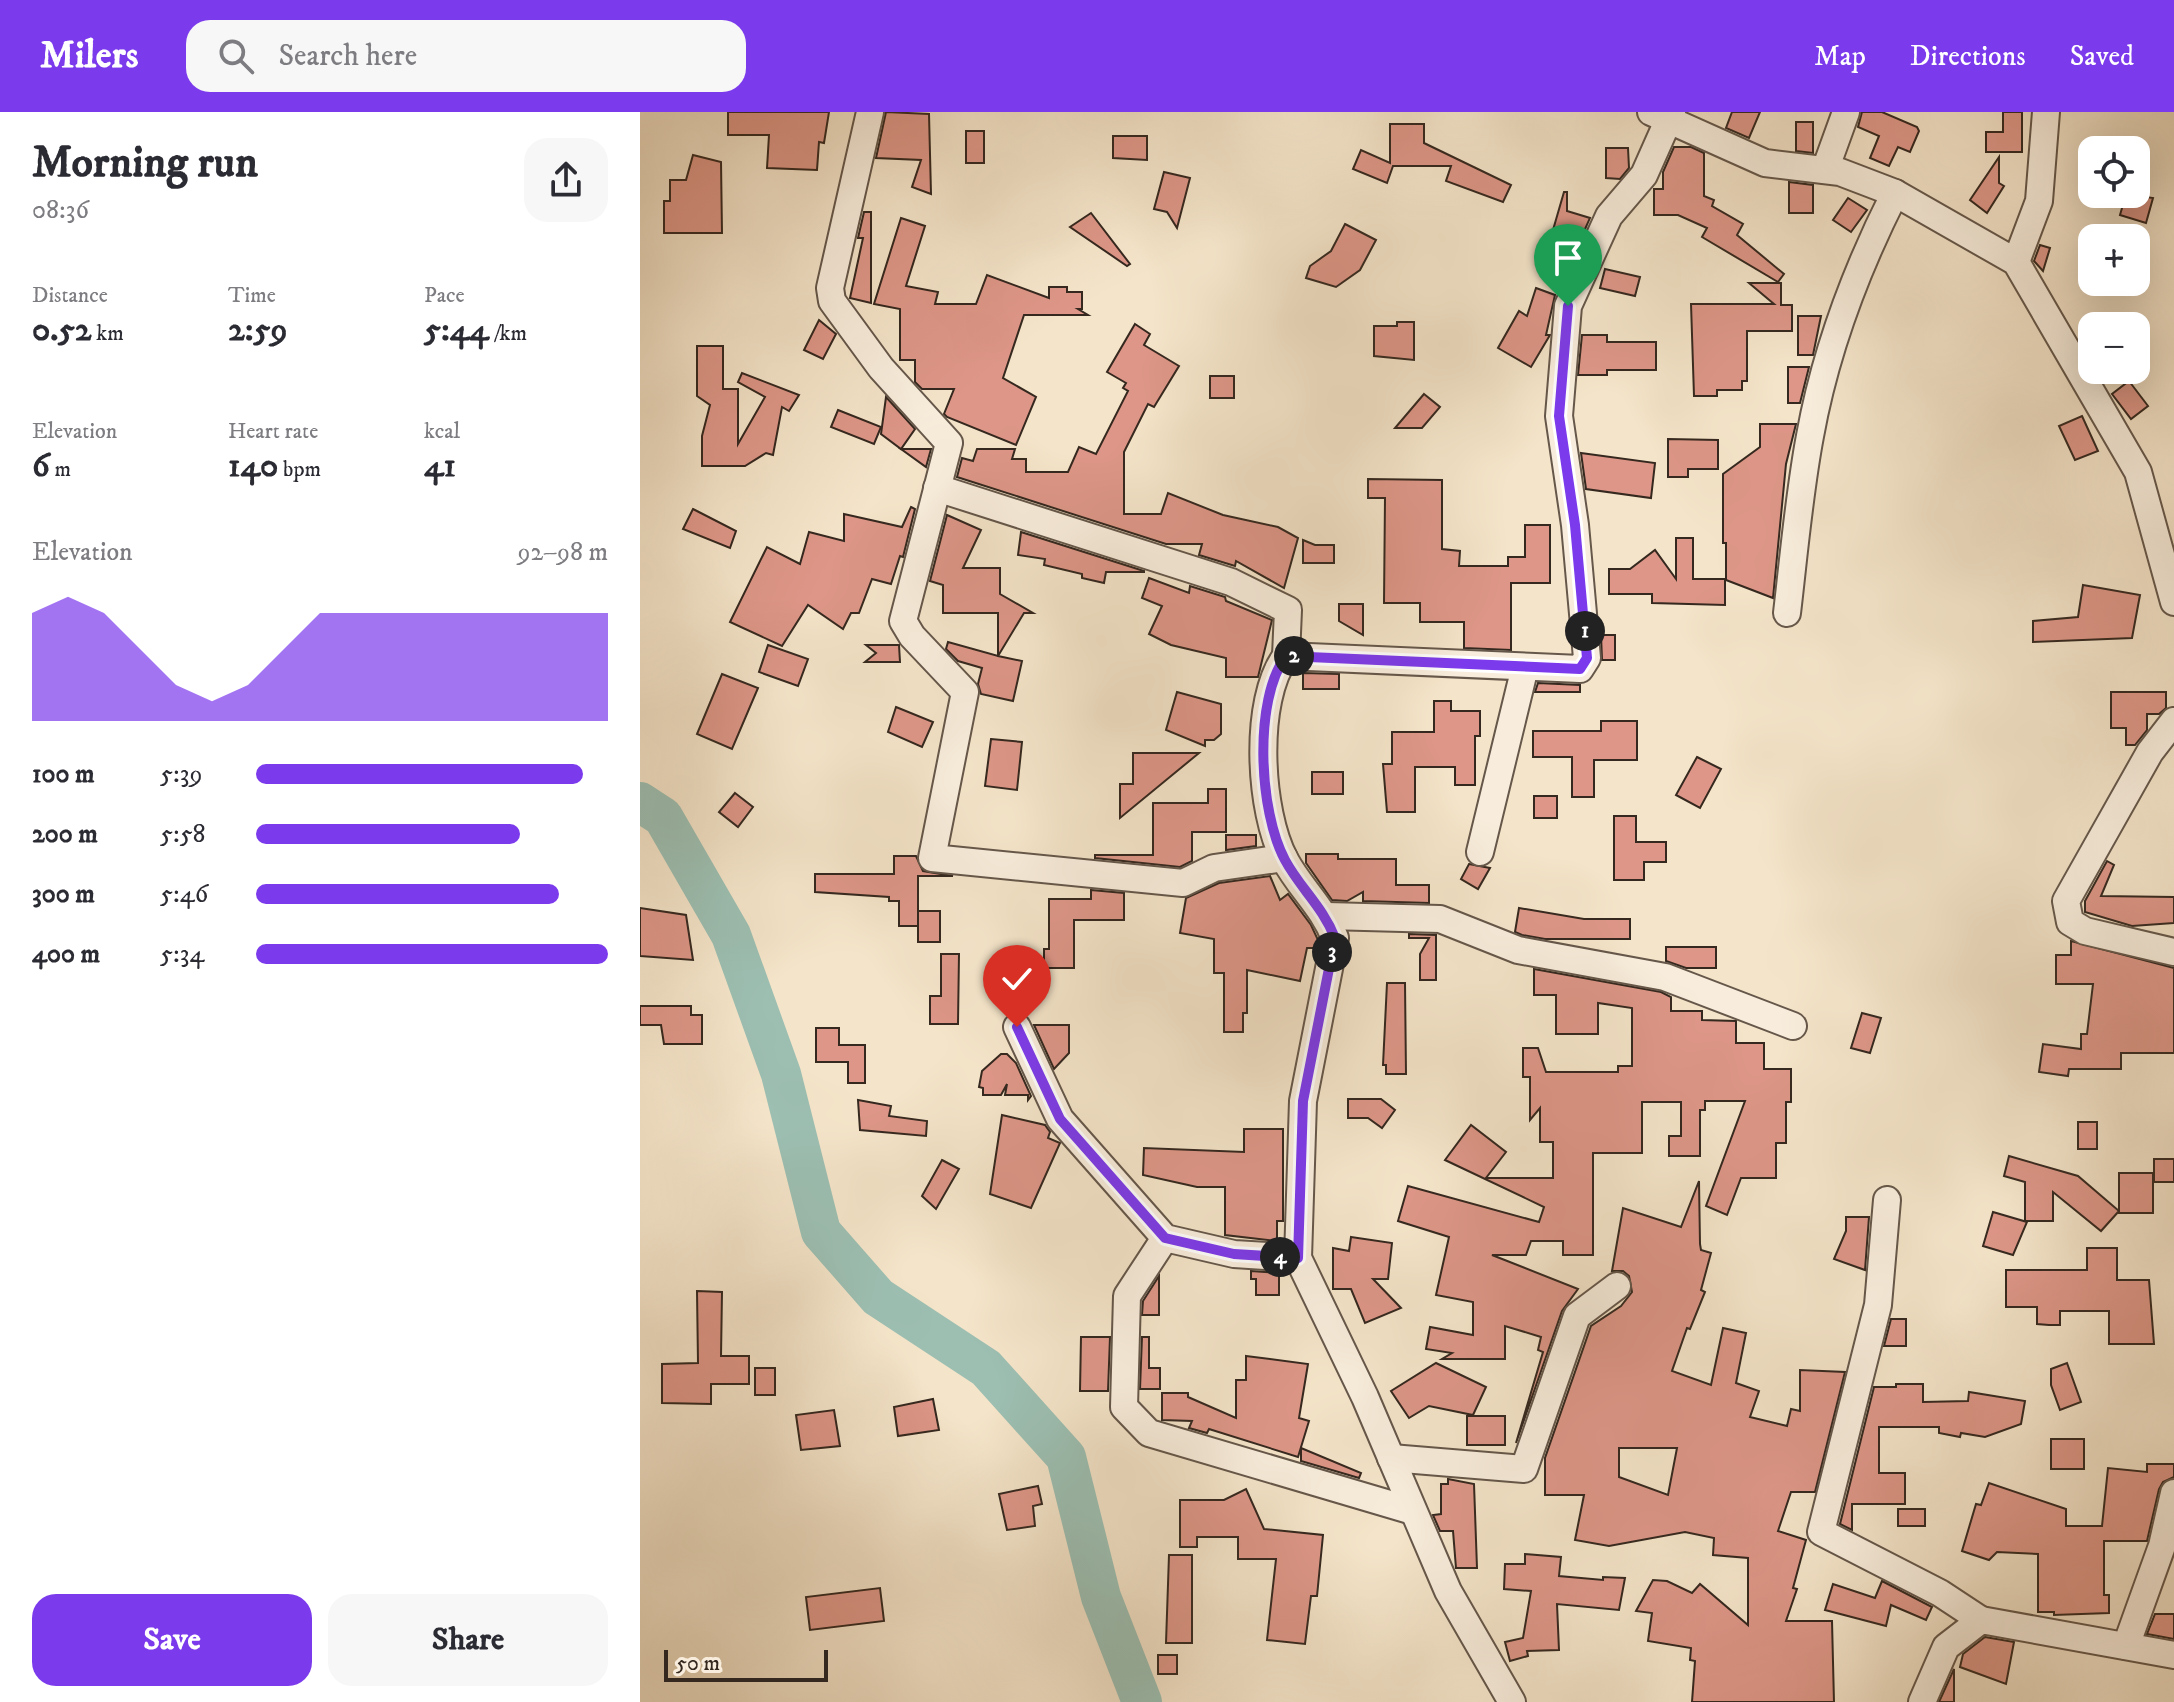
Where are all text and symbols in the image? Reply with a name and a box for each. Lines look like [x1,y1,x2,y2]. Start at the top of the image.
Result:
search box [186,20,746,92]
text: Milers [40,32,138,80]
icon: search [214,34,258,78]
text: Search here [278,38,417,75]
text: Map [1814,39,1866,74]
text: Directions [1910,39,2026,74]
text: Saved [2070,39,2134,74]
text: Morning run [32,136,258,191]
map controls [2078,136,2150,384]
button: locate [2078,136,2150,208]
button: share [524,138,608,222]
text: 08:36 [32,194,89,227]
pin [1534,224,1602,306]
button: + [2078,224,2150,296]
icon: arrive [1546,236,1590,280]
text: Distance [32,282,108,309]
text: Time [228,282,276,309]
text: Pace [424,282,465,309]
text: 0.52 [32,309,92,351]
text: 2:59 [228,309,287,351]
text: 5:44 [424,309,489,351]
button: − [2078,312,2150,384]
text: km [92,320,124,347]
text: /km [489,320,527,347]
text: Elevation [32,418,117,445]
text: Heart rate [228,418,318,445]
text: kcal [424,418,460,445]
text: 6 [32,445,50,487]
text: 140 [228,445,278,487]
text: 41 [424,445,456,487]
text: m [50,456,71,483]
text: bpm [278,456,321,483]
text: Elevation [32,536,133,569]
text: 92–98 m [517,536,608,569]
pin: 1 [1565,611,1605,651]
text: 1 [1581,617,1589,644]
pin: 2 [1274,636,1314,676]
text: 2 [1289,642,1299,669]
text: 100 m [32,758,95,791]
text: 5:39 [160,758,202,791]
text: 200 m [32,818,98,851]
text: 5:58 [160,818,206,851]
text: 300 m [32,878,95,911]
text: 5:46 [160,878,208,911]
pin: 3 [1312,932,1352,972]
text: 400 m [32,938,100,971]
text: 5:34 [160,938,204,971]
text: 3 [1328,938,1336,965]
pin [983,945,1051,1027]
icon: check [995,957,1039,1001]
pin: 4 [1260,1237,1300,1277]
text: 4 [1274,1243,1286,1270]
button: Save [32,1594,312,1686]
button: Share [328,1594,608,1686]
scale bar [664,1646,828,1682]
text: 50 m [676,1650,720,1677]

